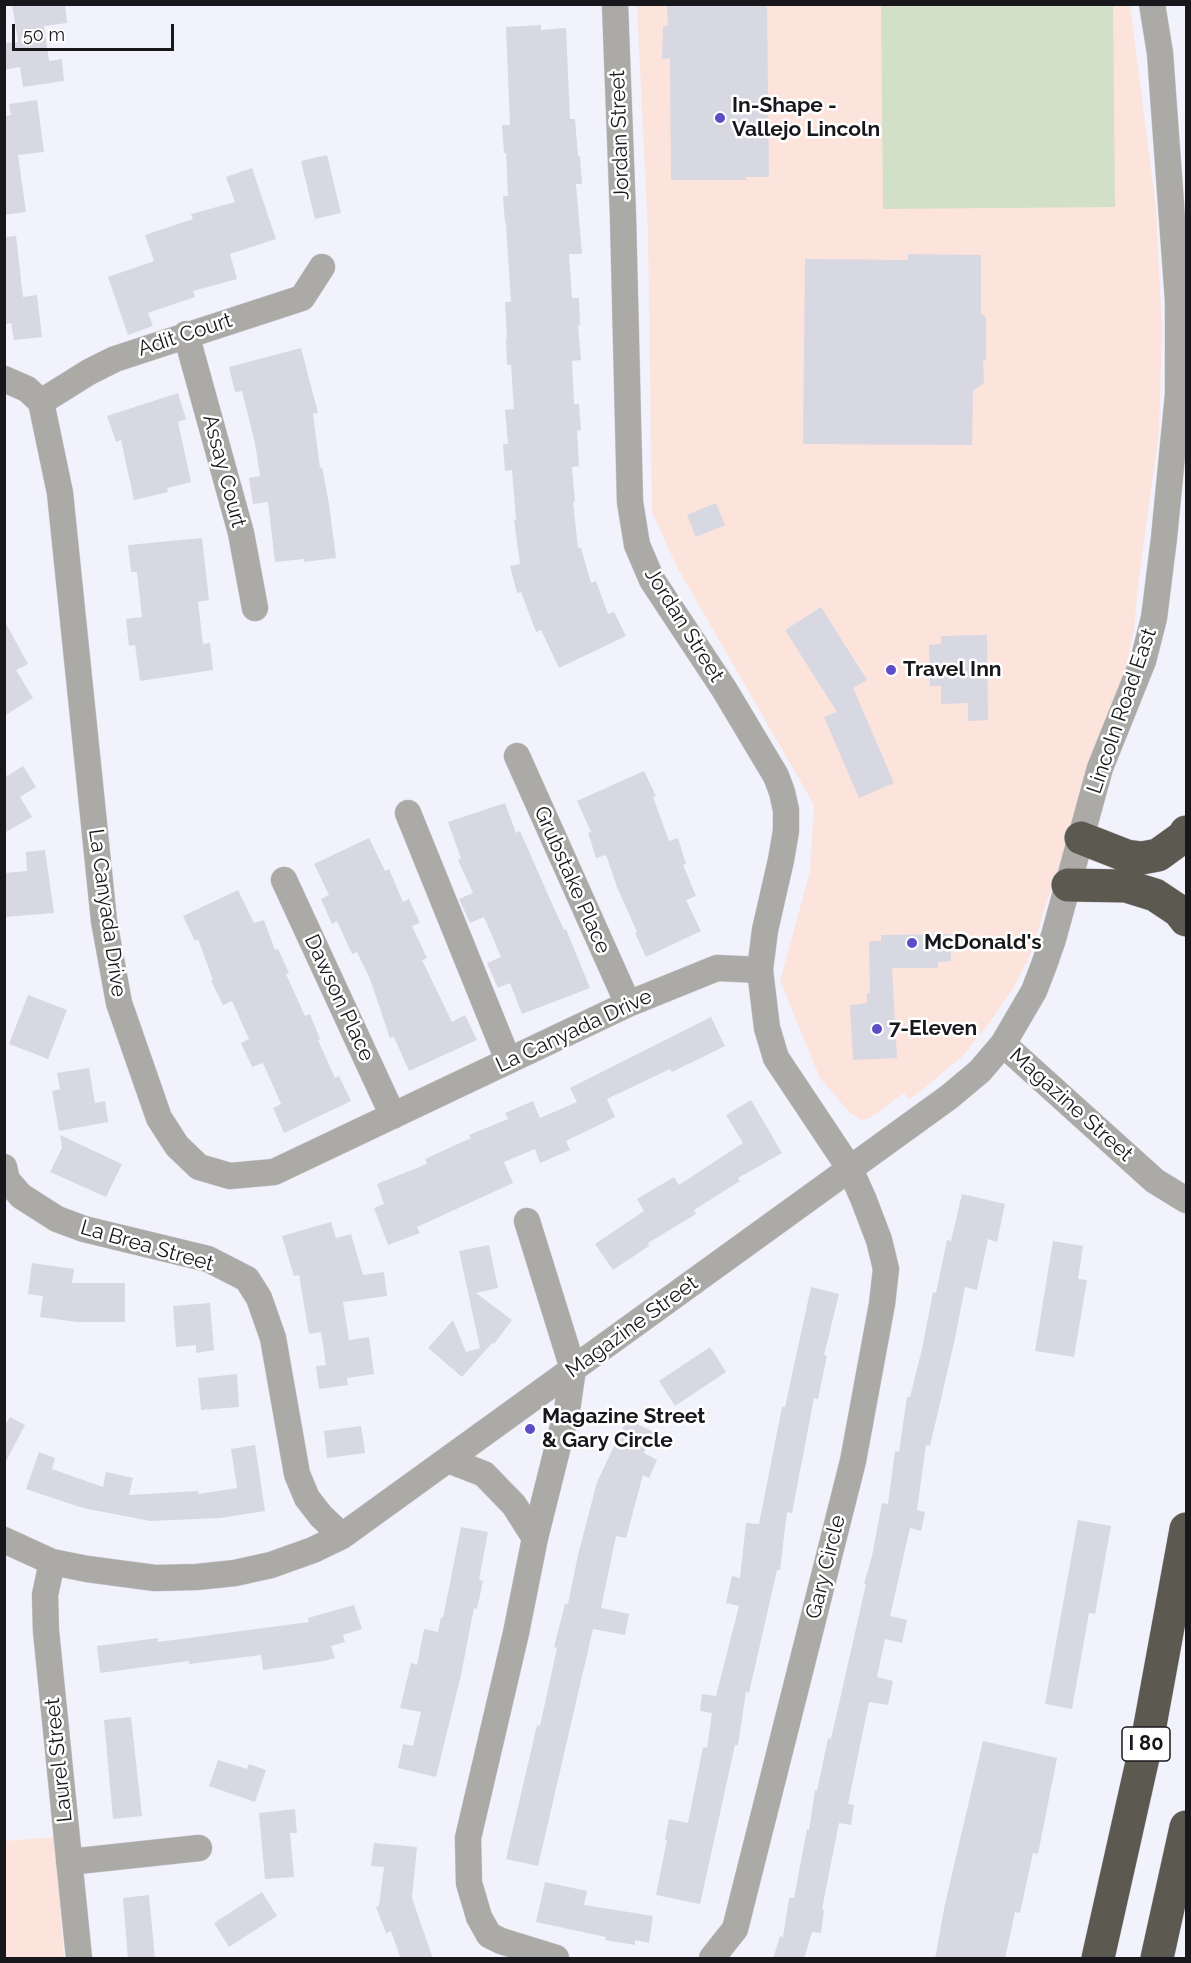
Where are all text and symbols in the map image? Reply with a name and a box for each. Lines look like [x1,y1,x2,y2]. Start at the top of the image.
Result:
scale bar [15,12,177,50]
text: 50 m [23,24,65,45]
street label: Jordan Street [605,70,635,200]
place label: In-Shape - Vallejo Lincoln [732,93,880,143]
marker: In-Shape - Vallejo Lincoln [713,111,727,125]
street label: Adit Court [135,308,235,362]
street label: Assay Court [197,412,251,530]
street label: Jordan Street [639,563,729,687]
street label: Lincoln Road East [1082,625,1162,797]
place label: Travel Inn [903,657,1001,683]
marker: Travel Inn [884,663,898,677]
street label: Grubstake Place [528,802,616,958]
street label: La Canyada Drive [83,827,131,999]
place label: McDonald's [924,930,1042,956]
street label: Dawson Place [299,931,379,1065]
marker: McDonald's [905,936,919,950]
street label: La Canyada Drive [492,984,656,1078]
place label: 7-Eleven [889,1016,977,1042]
marker: 7-Eleven [870,1022,884,1036]
street label: Magazine Street [1004,1043,1138,1167]
street label: La Brea Street [77,1215,217,1277]
street label: Magazine Street [561,1271,703,1383]
place label: Magazine Street & Gary Circle [542,1404,705,1454]
marker: Magazine Street & Gary Circle [523,1422,537,1436]
street label: Gary Circle [801,1512,851,1622]
street label: Laurel Street [40,1697,78,1823]
road number: I 80 [1122,1727,1170,1761]

